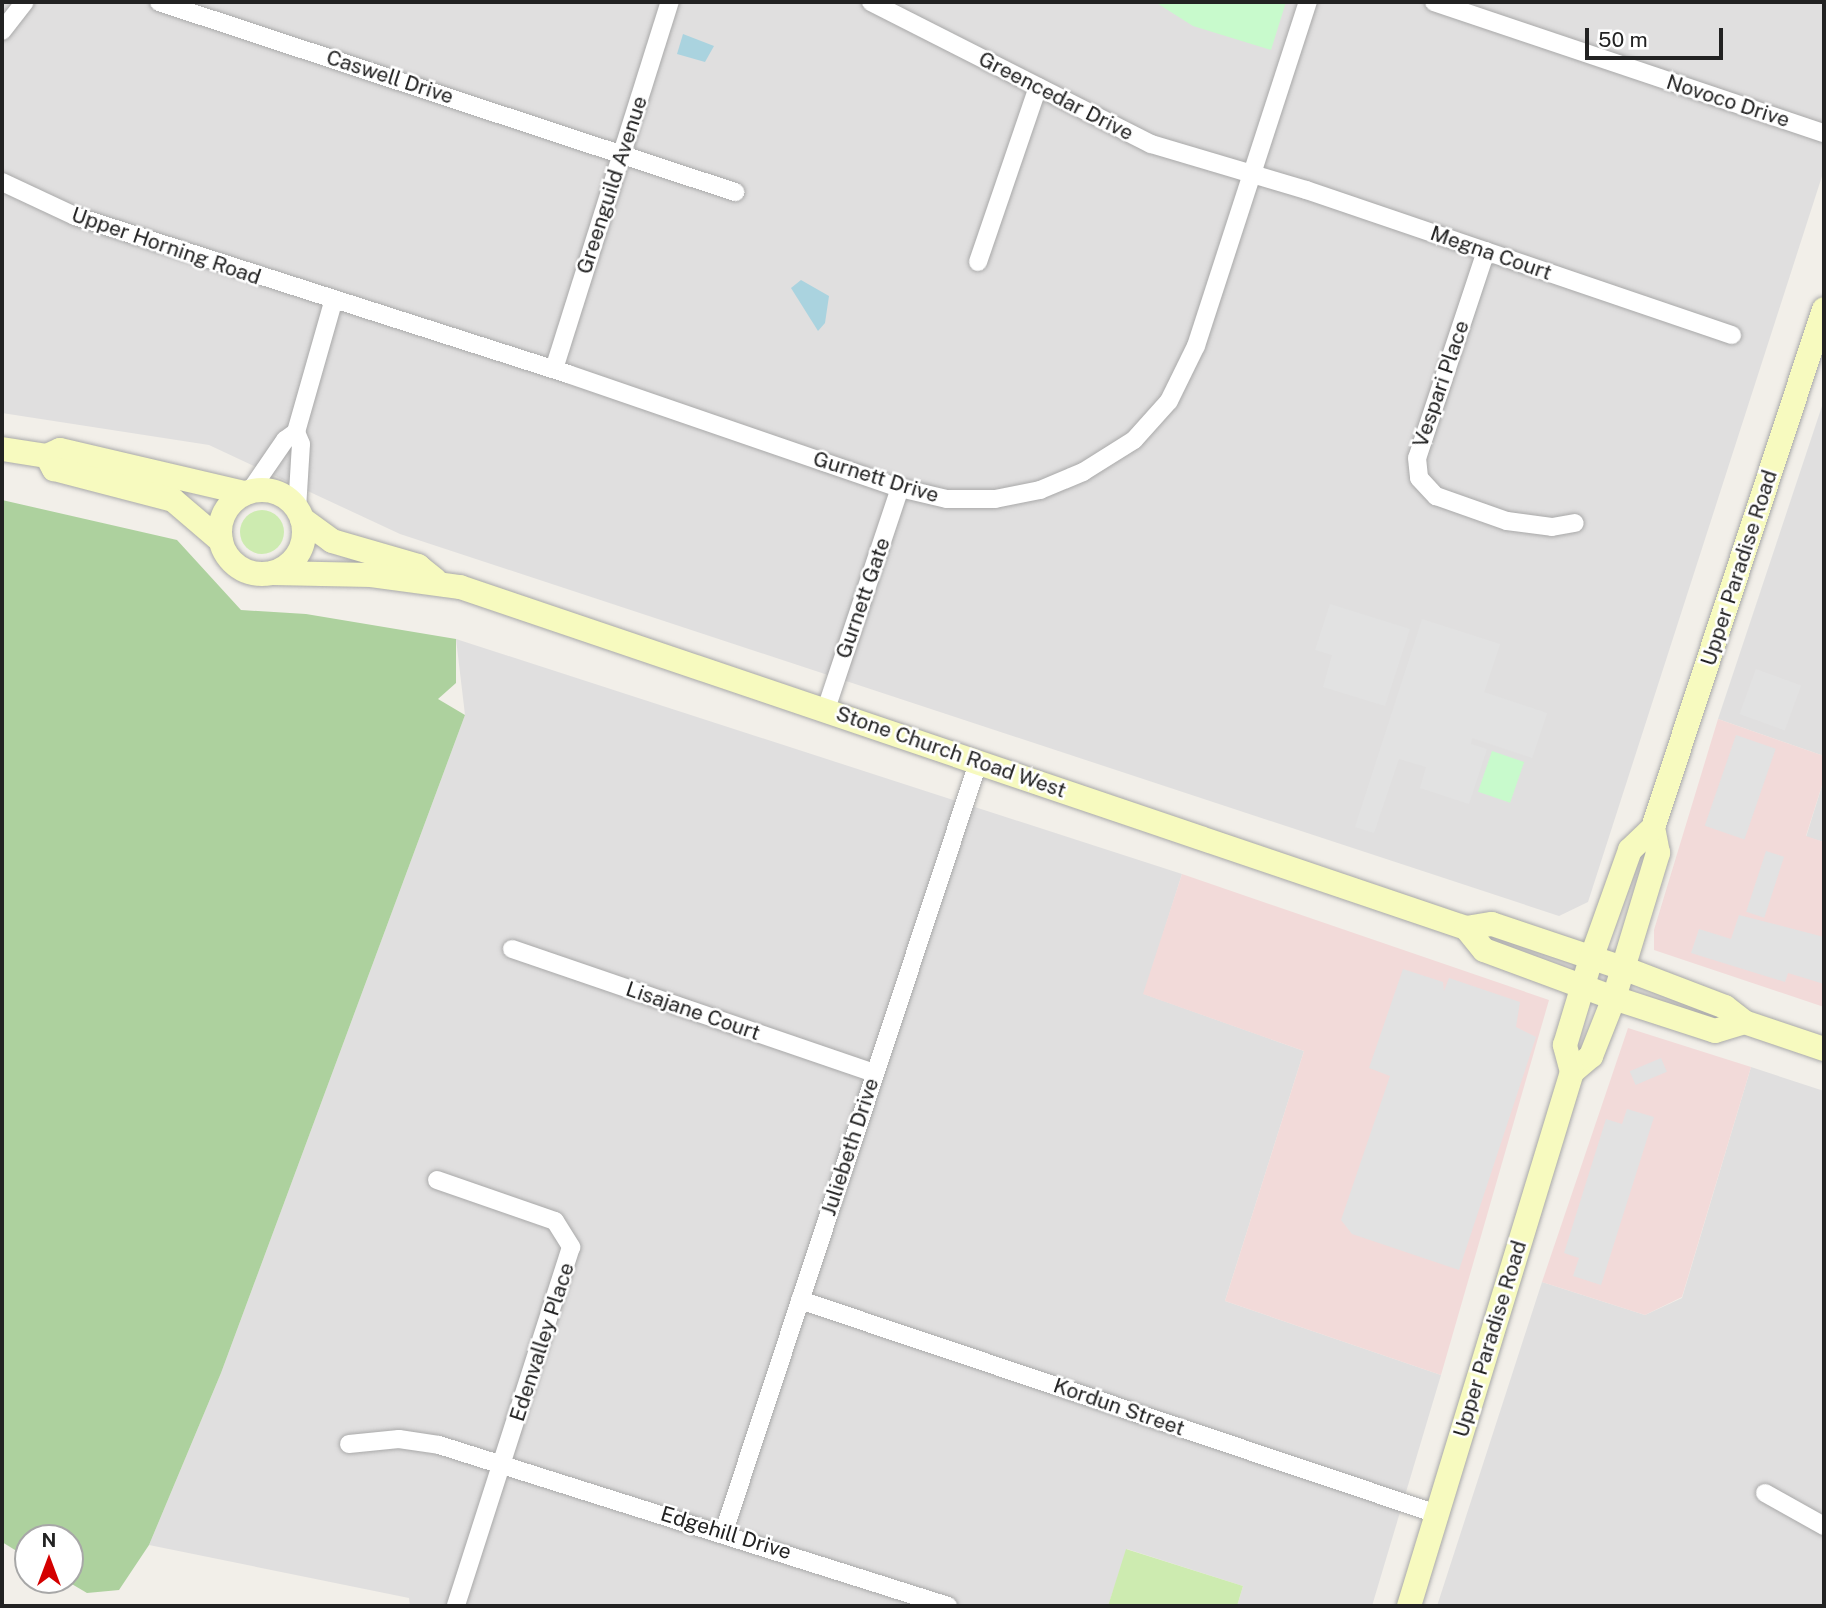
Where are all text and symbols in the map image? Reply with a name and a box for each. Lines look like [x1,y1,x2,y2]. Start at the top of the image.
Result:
scale bar [1588,14,1726,58]
text: 50 m [1598,27,1648,52]
street label: Caswell Drive [323,45,457,109]
street label: Greencedar Drive [974,46,1138,146]
street label: Novoco Drive [1663,69,1793,133]
street label: Greenguild Avenue [571,93,653,277]
street label: Upper Horning Road [68,202,264,290]
street label: Megna Court [1427,220,1555,286]
street label: Vespari Place [1408,317,1474,451]
street label: Gurnett Drive [810,446,942,508]
street label: Upper Paradise Road [1695,467,1783,669]
street label: Gurnett Gate [831,534,895,662]
street label: Stone Church Road West [832,701,1070,803]
street label: Lisajane Court [622,976,764,1046]
street label: Juliebeth Drive [816,1075,884,1219]
street label: Upper Paradise Road [1448,1238,1532,1440]
street label: Edenvalley Place [504,1259,580,1425]
street label: Kordun Street [1050,1373,1188,1441]
street label: Edgehill Drive [658,1501,794,1565]
north arrow [14,1524,84,1594]
text: N [42,1529,56,1551]

